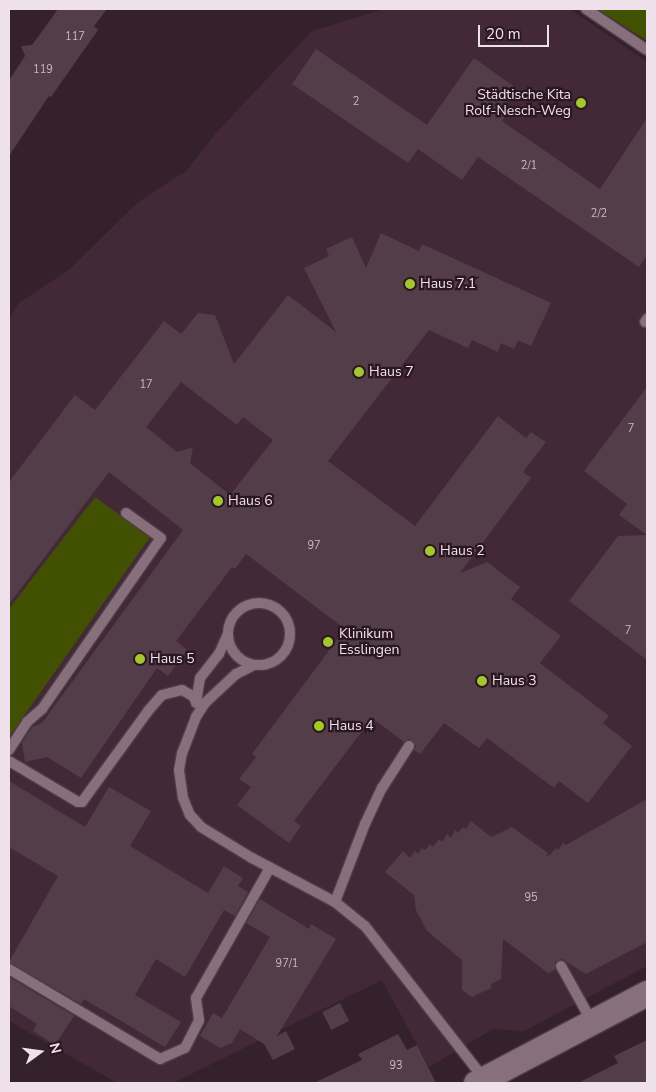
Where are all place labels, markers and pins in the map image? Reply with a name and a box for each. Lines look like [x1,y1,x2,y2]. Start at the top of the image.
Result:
place label: Städtische Kita Rolf-Nesch-Weg [465,87,571,120]
marker: Städtische Kita Rolf-Nesch-Weg [575,97,587,109]
place label: Haus 7.1 [420,276,476,292]
marker: Haus 7.1 [404,278,416,290]
place label: Haus 7 [369,364,414,380]
marker: Haus 7 [353,366,365,378]
place label: Haus 6 [228,493,273,509]
marker: Haus 6 [212,495,224,507]
place label: Haus 2 [440,543,485,559]
marker: Haus 2 [424,545,436,557]
place label: Klinikum Esslingen [339,626,399,658]
marker: Klinikum Esslingen [321,635,335,649]
place label: Haus 5 [150,651,195,667]
marker: Haus 5 [134,653,146,665]
place label: Haus 3 [492,673,537,689]
marker: Haus 3 [476,675,488,687]
place label: Haus 4 [329,718,374,734]
marker: Haus 4 [313,720,325,732]

